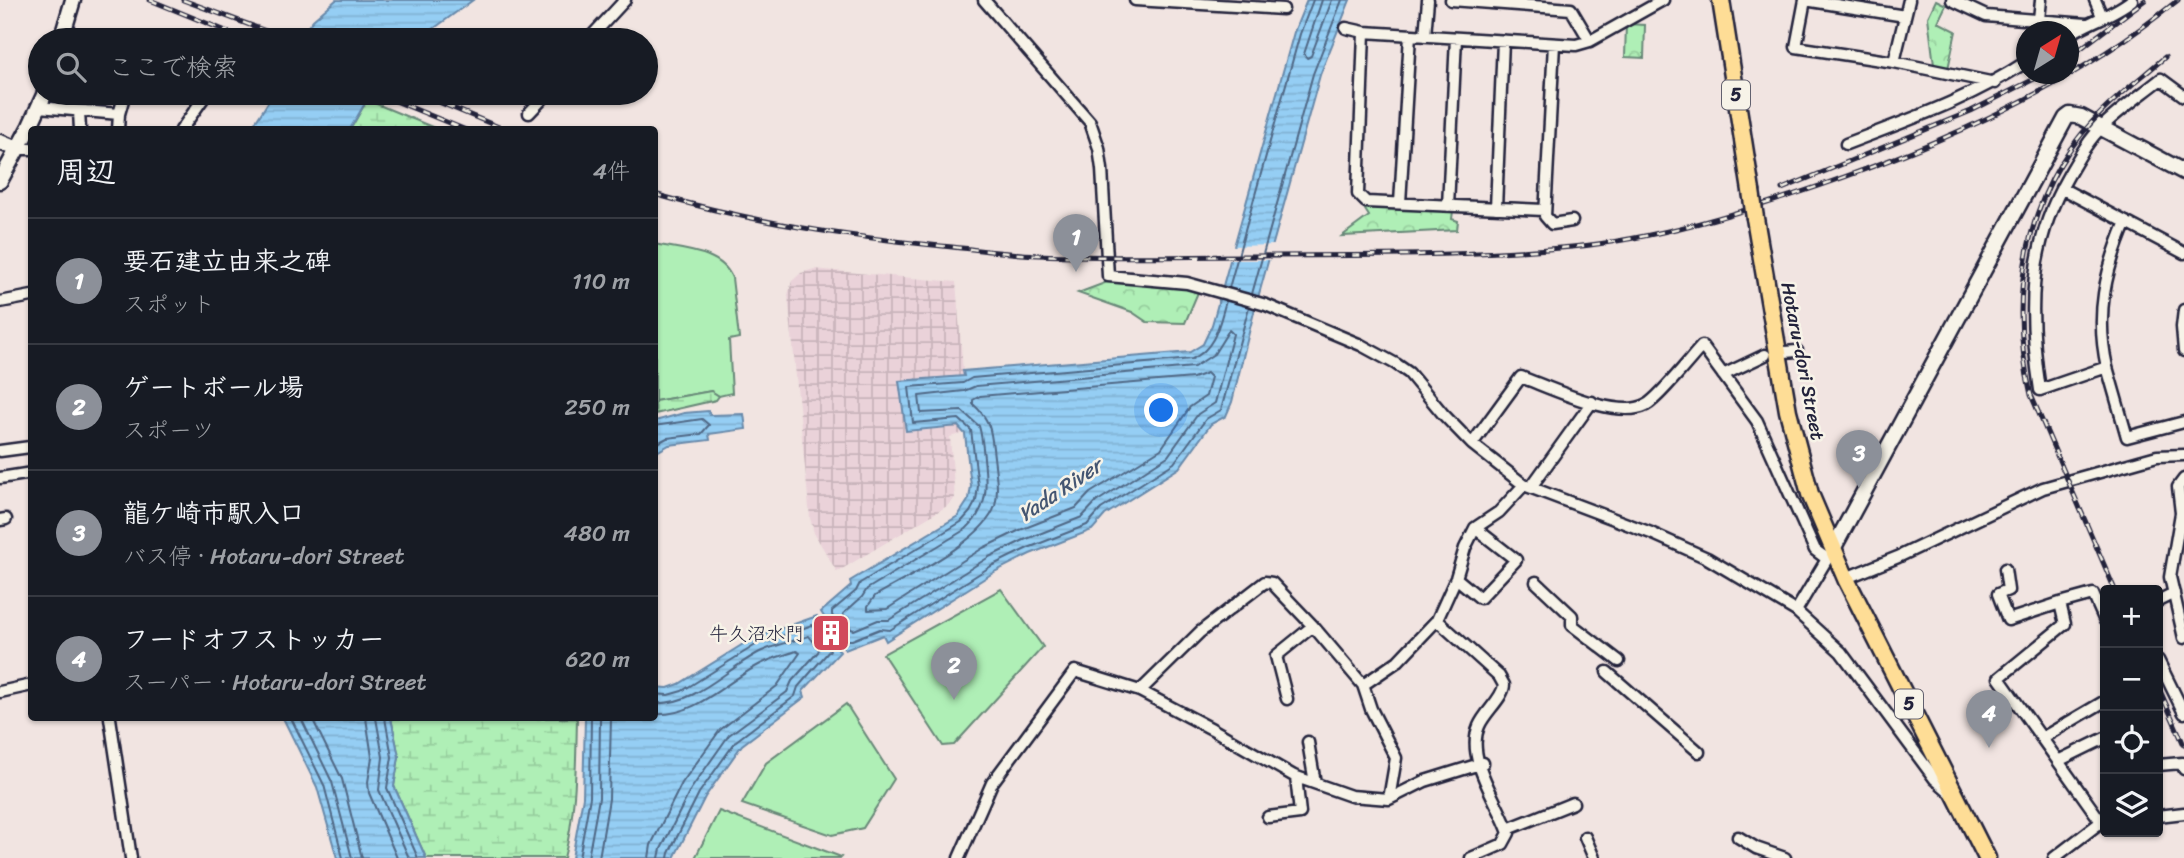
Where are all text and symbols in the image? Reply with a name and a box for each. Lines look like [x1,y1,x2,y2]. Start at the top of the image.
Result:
north arrow [2016,21,2079,84]
search box [28,28,658,105]
text: ここで検索 [108,44,238,90]
icon: search [52,48,90,86]
road number: 5 [1722,80,1750,110]
text: 周辺 [56,145,116,199]
text: 4件 [593,151,630,192]
pin: 1 [1053,214,1099,272]
text: 要石建立由来之碑 [123,238,331,284]
text: 1 [74,261,84,302]
text: 110 m [572,261,630,302]
street label: Hotaru-dori Street [1771,279,1835,443]
text: スポット [123,284,215,325]
text: ゲートボール場 [123,364,304,410]
text: 2 [72,387,86,428]
text: 250 m [564,387,630,428]
your location [1144,393,1178,427]
text: スポーツ [123,410,215,451]
pin: 3 [1836,430,1882,488]
water label: Yada River [1010,446,1113,532]
text: 龍ケ崎市駅入口 [123,490,305,536]
text: 3 [73,513,85,554]
text: 480 m [564,513,630,554]
text: バス停 · Hotaru-dori Street [123,536,405,577]
map controls [2100,585,2163,837]
button: + [2100,585,2163,648]
building icon: 牛久沼水門 [810,612,852,654]
text: フードオフストッカー [123,616,385,662]
place label: 牛久沼水門 [709,617,804,650]
text: 4 [72,639,86,680]
text: 620 m [565,639,630,680]
pin: 2 [931,642,977,700]
button: − [2100,648,2163,711]
text: スーパー · Hotaru-dori Street [123,662,427,703]
road number: 5 [1895,690,1923,718]
pin: 4 [1966,690,2012,748]
button: locate [2100,711,2163,774]
button: layers [2100,774,2163,837]

